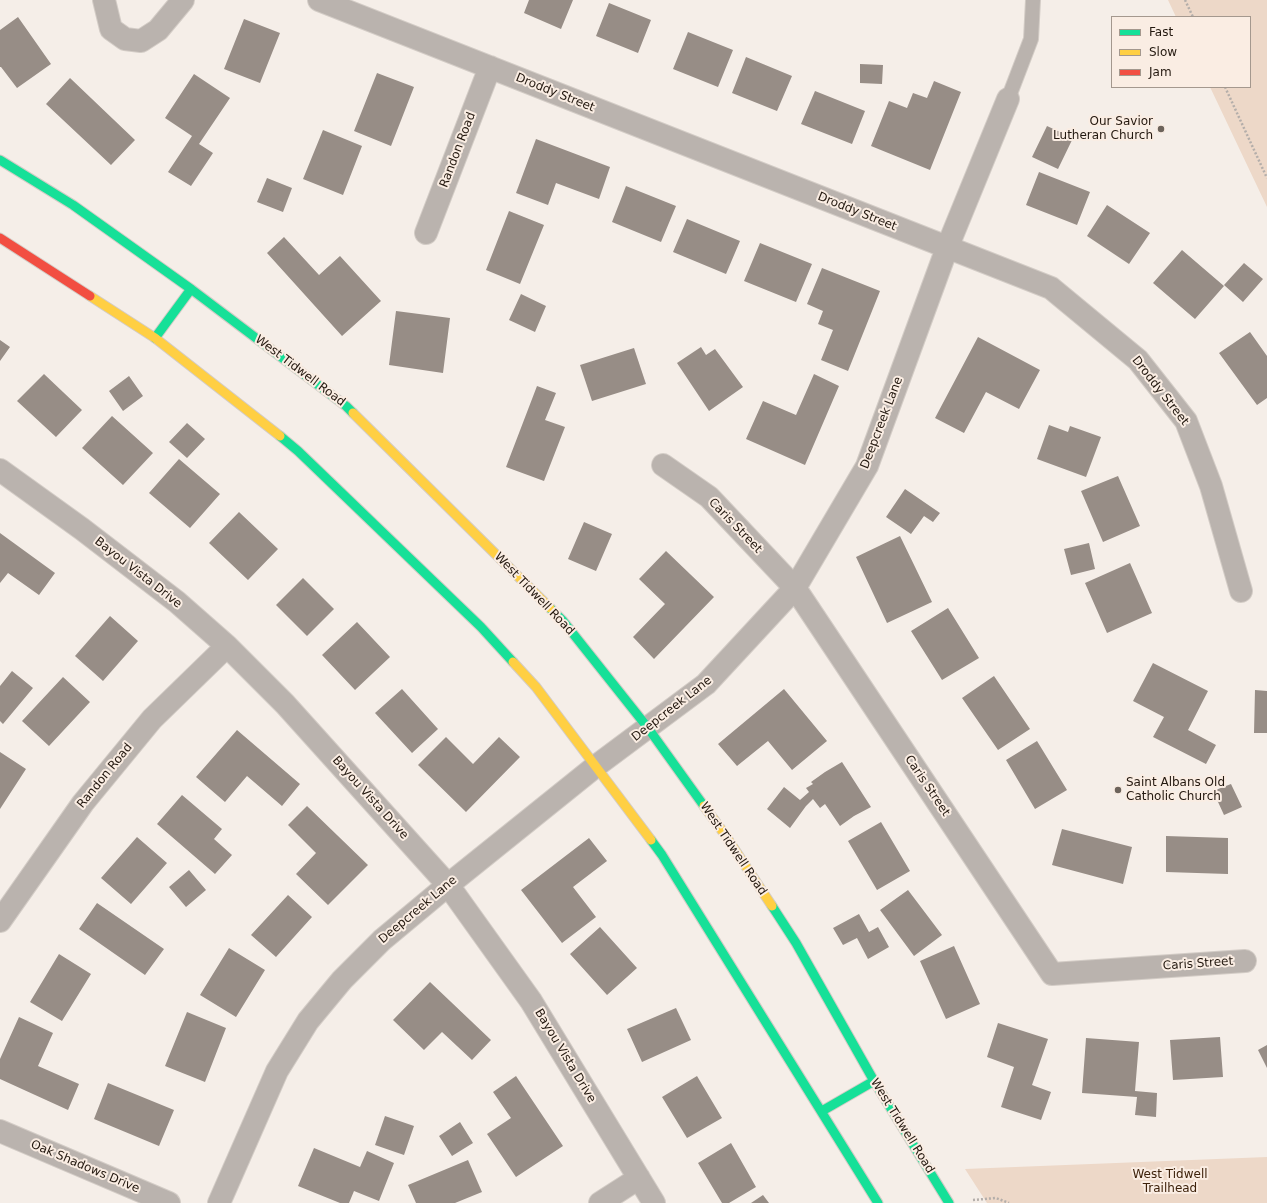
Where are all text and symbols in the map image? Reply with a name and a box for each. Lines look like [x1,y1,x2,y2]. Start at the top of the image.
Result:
legend [1111,16,1251,88]
text: Fast [1149,25,1173,39]
text: Slow [1149,45,1177,59]
text: Jam [1149,65,1172,79]
street label: Droddy Street [513,71,597,115]
street label: Randon Road [437,110,479,190]
place label: Our Savior Lutheran Church [1053,115,1153,143]
marker: Our Savior Lutheran Church [1156,124,1166,134]
street label: Droddy Street [815,190,899,234]
street label: West Tidwell Road [252,332,348,410]
street label: Droddy Street [1129,354,1191,428]
street label: Deepcreek Lane [858,375,906,471]
street label: Caris Street [705,496,765,556]
street label: Bayou Vista Drive [91,534,185,612]
street label: West Tidwell Road [491,550,577,638]
street label: Deepcreek Lane [629,673,715,745]
street label: Randon Road [74,741,136,811]
street label: Bayou Vista Drive [329,753,411,843]
street label: Caris Street [901,753,953,819]
place label: Saint Albans Old Catholic Church [1126,776,1225,804]
marker: Saint Albans Old Catholic Church [1113,785,1123,795]
street label: West Tidwell Road [697,800,769,898]
street label: Deepcreek Lane [376,873,460,947]
street label: Caris Street [1162,954,1234,974]
street label: Bayou Vista Drive [531,1006,599,1106]
street label: West Tidwell Road [867,1076,937,1176]
street label: Oak Shadows Drive [28,1138,142,1196]
park label: West Tidwell Trailhead [1132,1168,1208,1196]

